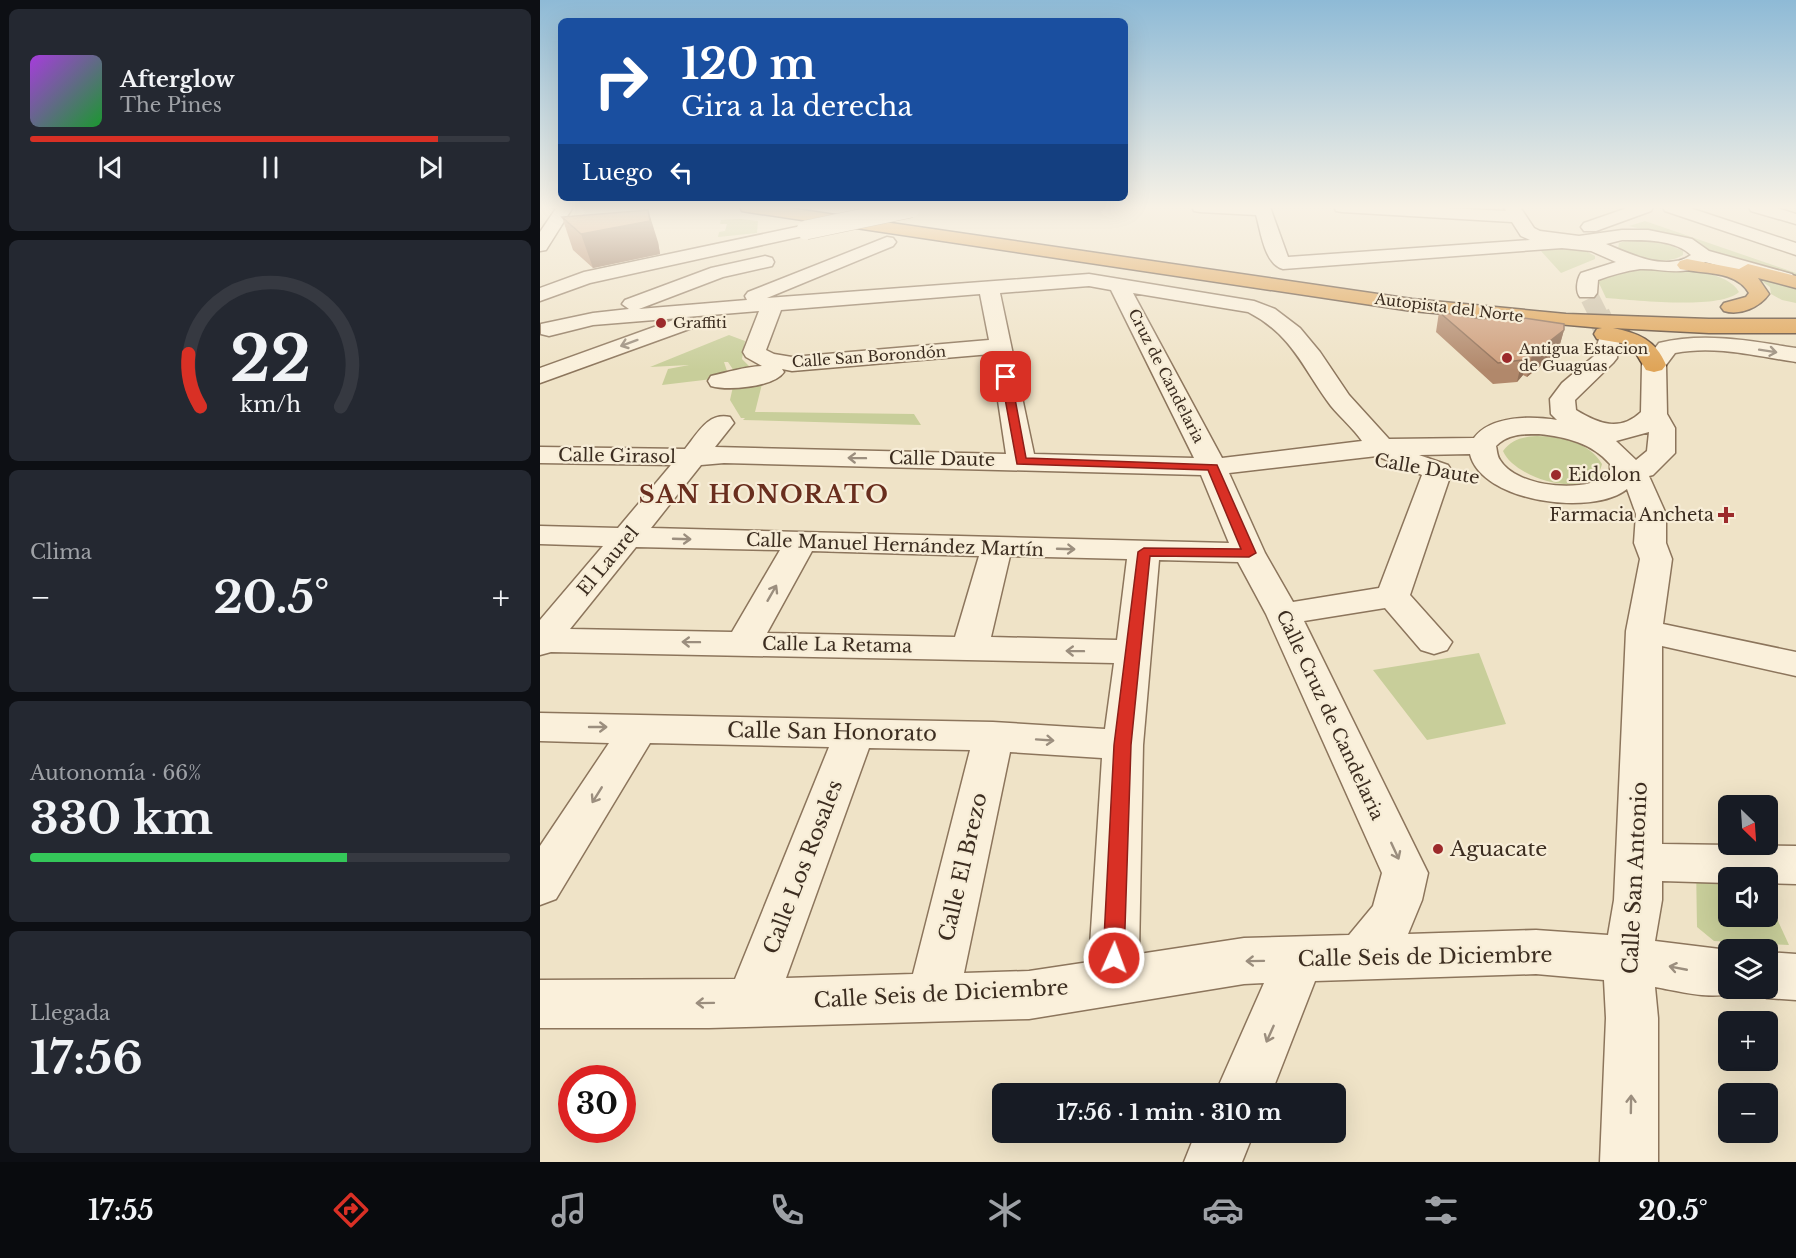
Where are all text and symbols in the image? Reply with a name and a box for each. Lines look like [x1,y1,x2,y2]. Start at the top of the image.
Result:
text: 120 m [681,38,816,90]
icon: right [582,42,660,120]
text: Afterglow [120,66,235,93]
text: Gira a la derecha [681,90,912,123]
text: The Pines [120,93,222,117]
icon: previous [94,151,127,184]
icon: pause [254,151,287,184]
icon: next [414,151,447,184]
icon: left [665,156,698,189]
text: Luego [582,159,653,186]
street label: Autopista del Norte [1373,289,1524,326]
street label: Cruz de Candelaria [1124,305,1209,447]
place label: Graffiti [673,313,727,332]
marker: Graffiti [654,316,668,330]
text: 22 [229,321,311,399]
one-way arrow [621,339,639,350]
place label: Antigua Estacion de Guaguas [1518,339,1648,375]
street label: Calle San Borondón [791,342,947,371]
one-way arrow [1758,346,1778,357]
pin [980,351,1031,402]
marker: Antigua Estacion de Guaguas [1500,351,1514,365]
icon: arrive [989,360,1022,393]
text: km/h [240,392,301,419]
street label: Calle Girasol [558,444,676,468]
street label: Calle Daute [889,447,995,471]
street label: Calle Daute [1373,449,1481,489]
one-way arrow [848,452,868,463]
place label: Eidolon [1568,464,1641,486]
marker: Eidolon [1549,468,1563,482]
district label: SAN HONORATO [639,480,889,509]
place label: Farmacia Ancheta [1549,504,1714,526]
marker: Farmacia Ancheta [1719,508,1733,522]
street label: El Laurel [573,522,643,600]
street label: Calle Manuel Hernández Martín [746,529,1044,561]
one-way arrow [672,533,692,545]
text: Clima [30,540,92,564]
one-way arrow [1056,544,1076,555]
text: 20.5° [213,569,329,625]
text: − [30,577,51,618]
text: + [492,577,510,618]
one-way arrow [766,585,778,602]
street label: Calle Cruz de Candelaria [1272,606,1388,824]
street label: Calle La Retama [762,633,912,657]
one-way arrow [682,637,702,648]
one-way arrow [1066,645,1086,656]
street label: Calle San Honorato [727,717,937,747]
one-way arrow [588,721,608,733]
one-way arrow [1035,735,1055,746]
text: Autonomía · 66% [30,761,202,785]
street label: Calle Los Rosales [758,776,848,958]
street label: Calle San Antonio [1617,781,1653,975]
one-way arrow [591,786,603,803]
text: 330 km [30,790,213,846]
street label: Calle El Brezo [933,790,993,944]
north arrow [1718,795,1778,855]
map controls [1718,795,1778,1143]
place label: Aguacate [1449,836,1547,862]
one-way arrow [1389,841,1401,859]
marker: Aguacate [1431,842,1445,856]
button: sound [1718,867,1778,927]
position arrow [1082,926,1146,990]
button: layers [1718,939,1778,999]
street label: Calle Seis de Diciembre [1297,942,1553,972]
one-way arrow [1245,955,1265,967]
one-way arrow [1668,962,1688,973]
street label: Calle Seis de Diciembre [813,974,1069,1014]
one-way arrow [696,998,716,1009]
text: Llegada [30,1001,110,1025]
button: + [1718,1011,1778,1071]
one-way arrow [1263,1024,1275,1042]
text: 17:56 [30,1030,143,1086]
speed limit sign: 30 [558,1065,636,1143]
button: − [1718,1083,1778,1143]
one-way arrow [1625,1094,1636,1114]
text: 17:56 · 1 min · 310 m [1057,1099,1282,1126]
icon: directions [330,1189,372,1231]
icon: music [548,1189,590,1231]
icon: phone [766,1189,808,1231]
icon: climate [984,1189,1026,1231]
icon: car [1202,1189,1244,1231]
icon: filters [1420,1189,1462,1231]
text: 17:55 [88,1194,154,1227]
text: 20.5° [1638,1194,1708,1227]

